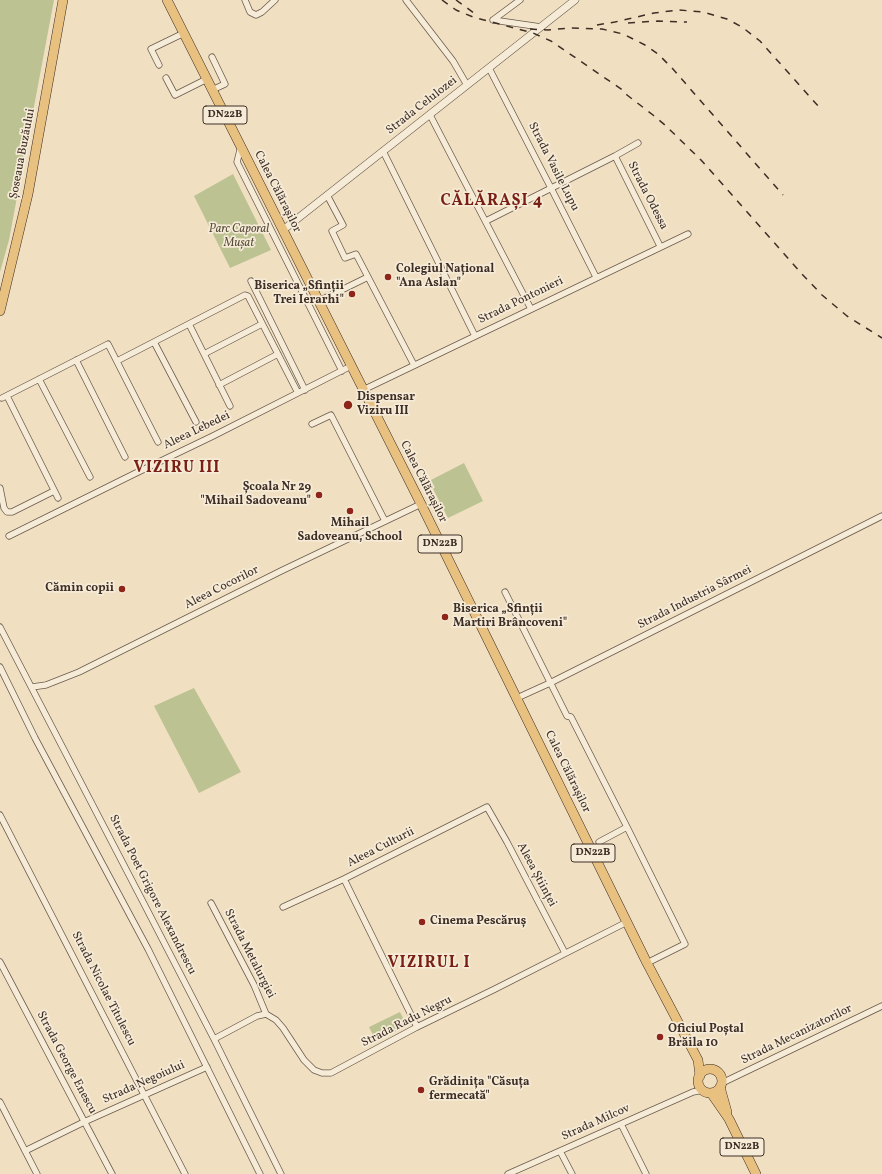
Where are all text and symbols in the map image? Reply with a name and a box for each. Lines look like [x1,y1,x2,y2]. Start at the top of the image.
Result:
street label: Strada Celulozei [384,74,460,138]
road number: DN22B [203,106,247,124]
street label: Șoseaua Buzăului [7,108,39,200]
street label: Strada Vasile Lupu [524,120,582,214]
street label: Calea Călărașilor [250,149,304,235]
street label: Strada Odessa [624,160,670,232]
district label: CĂLĂRAȘI 4 [440,192,544,212]
park label: Parc Caporal Mușat [209,223,269,251]
place label: Colegiul Național "Ana Aslan" [396,263,494,291]
marker: Colegiul Național "Ana Aslan" [383,272,393,282]
street label: Strada Pontonieri [476,274,566,328]
place label: Biserica „Sfinții Trei Ierarhi" [254,280,344,308]
marker: Biserica „Sfinții Trei Ierarhi" [347,289,357,299]
place label: Dispensar Viziru III [357,391,415,419]
marker: Dispensar Viziru III [342,399,354,411]
street label: Aleea Lebedei [161,409,233,453]
street label: Calea Călărașilor [396,439,450,525]
district label: VIZIRU III [134,459,220,479]
place label: Școala Nr 29 "Mihail Sadoveanu" [200,481,311,509]
marker: Școala Nr 29 "Mihail Sadoveanu" [314,490,324,500]
marker: Mihail Sadoveanu, School [345,506,355,516]
place label: Mihail Sadoveanu, School [298,517,402,545]
road number: DN22B [418,535,462,553]
street label: Aleea Cocorilor [182,563,262,613]
street label: Strada Industria Sârmei [636,563,754,633]
place label: Cămin copii [45,582,114,596]
marker: Cămin copii [117,584,127,594]
place label: Biserica „Sfinții Martiri Brâncoveni" [453,603,567,631]
marker: Biserica „Sfinții Martiri Brâncoveni" [440,612,450,622]
street label: Calea Călărașilor [541,729,593,815]
street label: Strada Poet Grigore Alexandrescu [105,813,199,977]
street label: Aleea Culturii [345,825,417,871]
street label: Aleea Științei [513,841,559,909]
road number: DN22B [571,844,615,862]
street label: Strada Metalurgiei [220,907,278,1001]
place label: Cinema Pescăruș [430,915,526,929]
marker: Cinema Pescăruș [417,917,427,927]
street label: Strada Nicolae Titulescu [68,929,138,1049]
district label: VIZIRUL I [387,954,471,974]
street label: Strada Radu Negru [359,993,455,1051]
street label: Strada Mecanizatorilor [739,1002,855,1068]
street label: Strada George Enescu [33,1009,99,1117]
place label: Oficiul Poștal Brăila 10 [668,1023,744,1051]
marker: Oficiul Poștal Brăila 10 [655,1032,665,1042]
street label: Strada Negoiului [101,1058,187,1108]
place label: Grădinița "Căsuța fermecată" [429,1076,530,1104]
marker: Grădinița "Căsuța fermecată" [416,1085,426,1095]
street label: Strada Milcov [560,1102,632,1144]
road number: DN22B [720,1138,764,1156]

